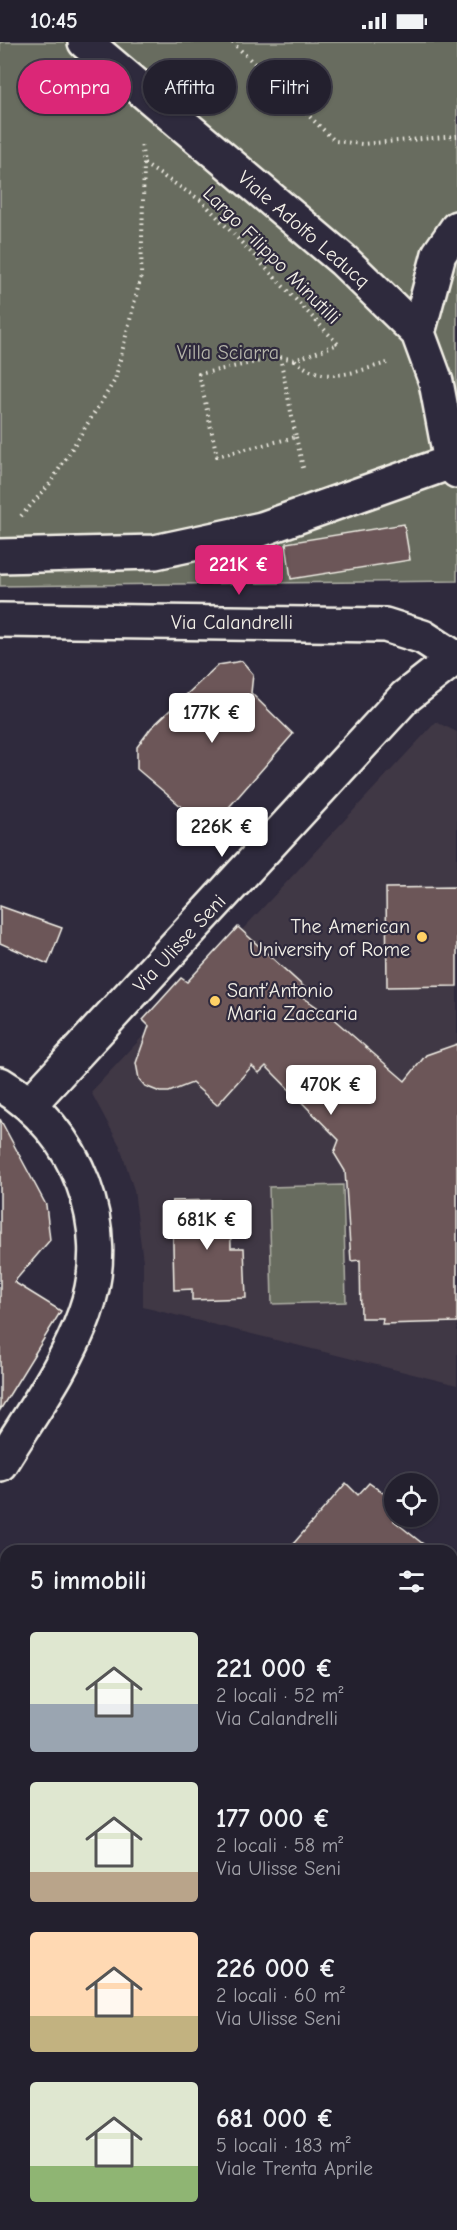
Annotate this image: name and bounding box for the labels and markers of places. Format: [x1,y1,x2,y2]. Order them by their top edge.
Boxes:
pin: 221K € [190,545,288,596]
pin: 177K € [163,693,261,744]
pin: 226K € [173,807,271,858]
place label: The American University of Rome [249,915,410,961]
marker: The American University of Rome [415,930,429,944]
place label: Sant’Antonio Maria Zaccaria [227,979,358,1025]
marker: Sant’Antonio Maria Zaccaria [208,994,222,1008]
pin: 470K € [282,1065,380,1116]
pin: 681K € [158,1200,256,1251]

